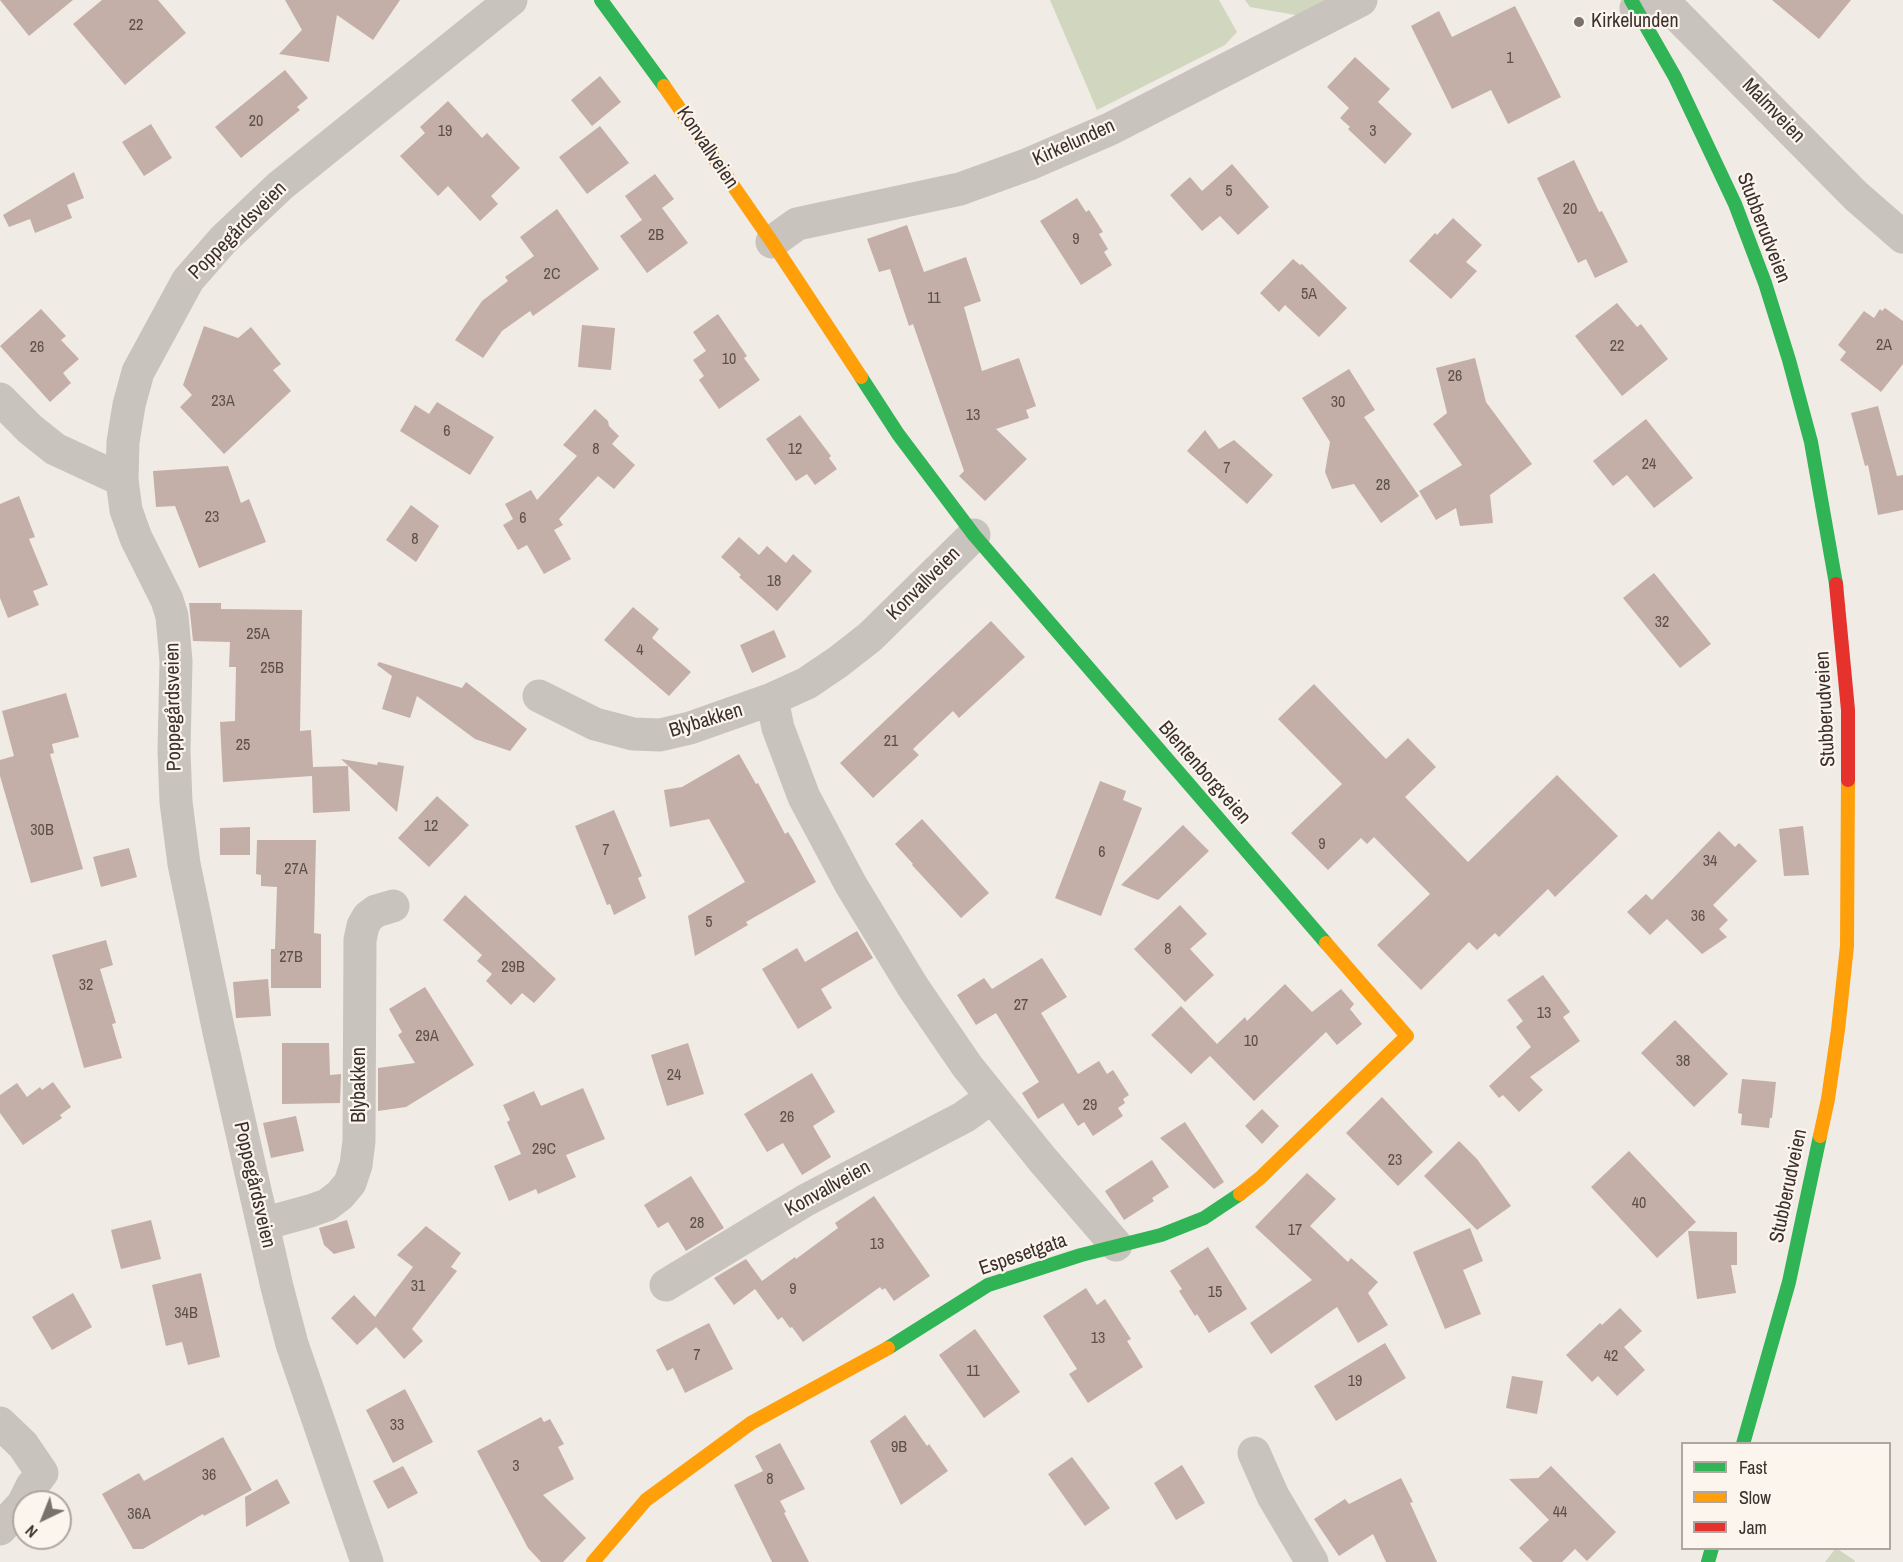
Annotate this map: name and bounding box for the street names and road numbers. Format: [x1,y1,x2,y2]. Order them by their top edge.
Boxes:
street label: Malmveien [1737,74,1809,148]
street label: Konvallveien [671,102,743,194]
street label: Kirkelunden [1029,114,1119,172]
street label: Stubberudveien [1731,170,1795,286]
street label: Poppegårdsveien [184,177,292,285]
street label: Konvallveien [882,542,966,626]
street label: Poppegårdsveien [161,643,187,771]
street label: Stubberudveien [1811,651,1841,767]
street label: Blybakken [666,698,746,744]
street label: Blentenborgveien [1153,717,1255,829]
street label: Blybakken [348,1047,372,1123]
street label: Poppegårdsveien [228,1120,280,1250]
street label: Stubberudveien [1765,1127,1813,1245]
street label: Konvallveien [781,1156,875,1222]
street label: Espesetgata [976,1229,1070,1281]

